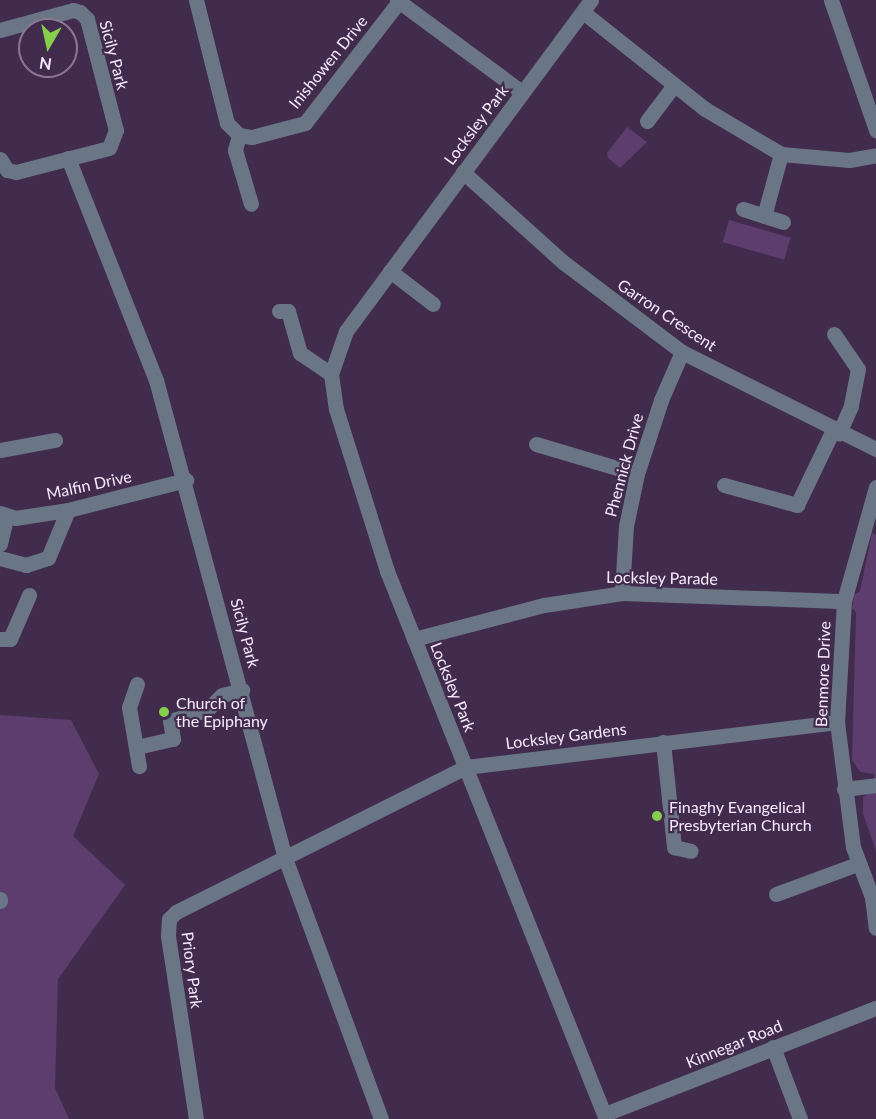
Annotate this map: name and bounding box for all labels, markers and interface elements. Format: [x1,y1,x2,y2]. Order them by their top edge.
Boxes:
street label: Inishowen Drive [285,12,371,112]
north arrow [18,18,78,78]
street label: Sicily Park [95,18,133,92]
text: N [38,54,53,75]
street label: Locksley Park [440,81,512,169]
street label: Garron Crescent [614,275,720,355]
street label: Phennick Drive [601,411,647,519]
street label: Malfin Drive [45,467,133,503]
street label: Locksley Parade [606,567,718,589]
street label: Sicily Park [226,596,264,670]
street label: Benmore Drive [812,621,834,727]
street label: Locksley Park [426,639,480,735]
place label: Church of the Epiphany [176,693,268,731]
marker: Church of the Epiphany [157,705,171,719]
street label: Locksley Gardens [504,719,628,753]
place label: Finaghy Evangelical Presbyterian Church [669,797,812,835]
marker: Finaghy Evangelical Presbyterian Church [650,809,664,823]
street label: Priory Park [178,930,206,1010]
street label: Kinnegar Road [683,1016,785,1072]

